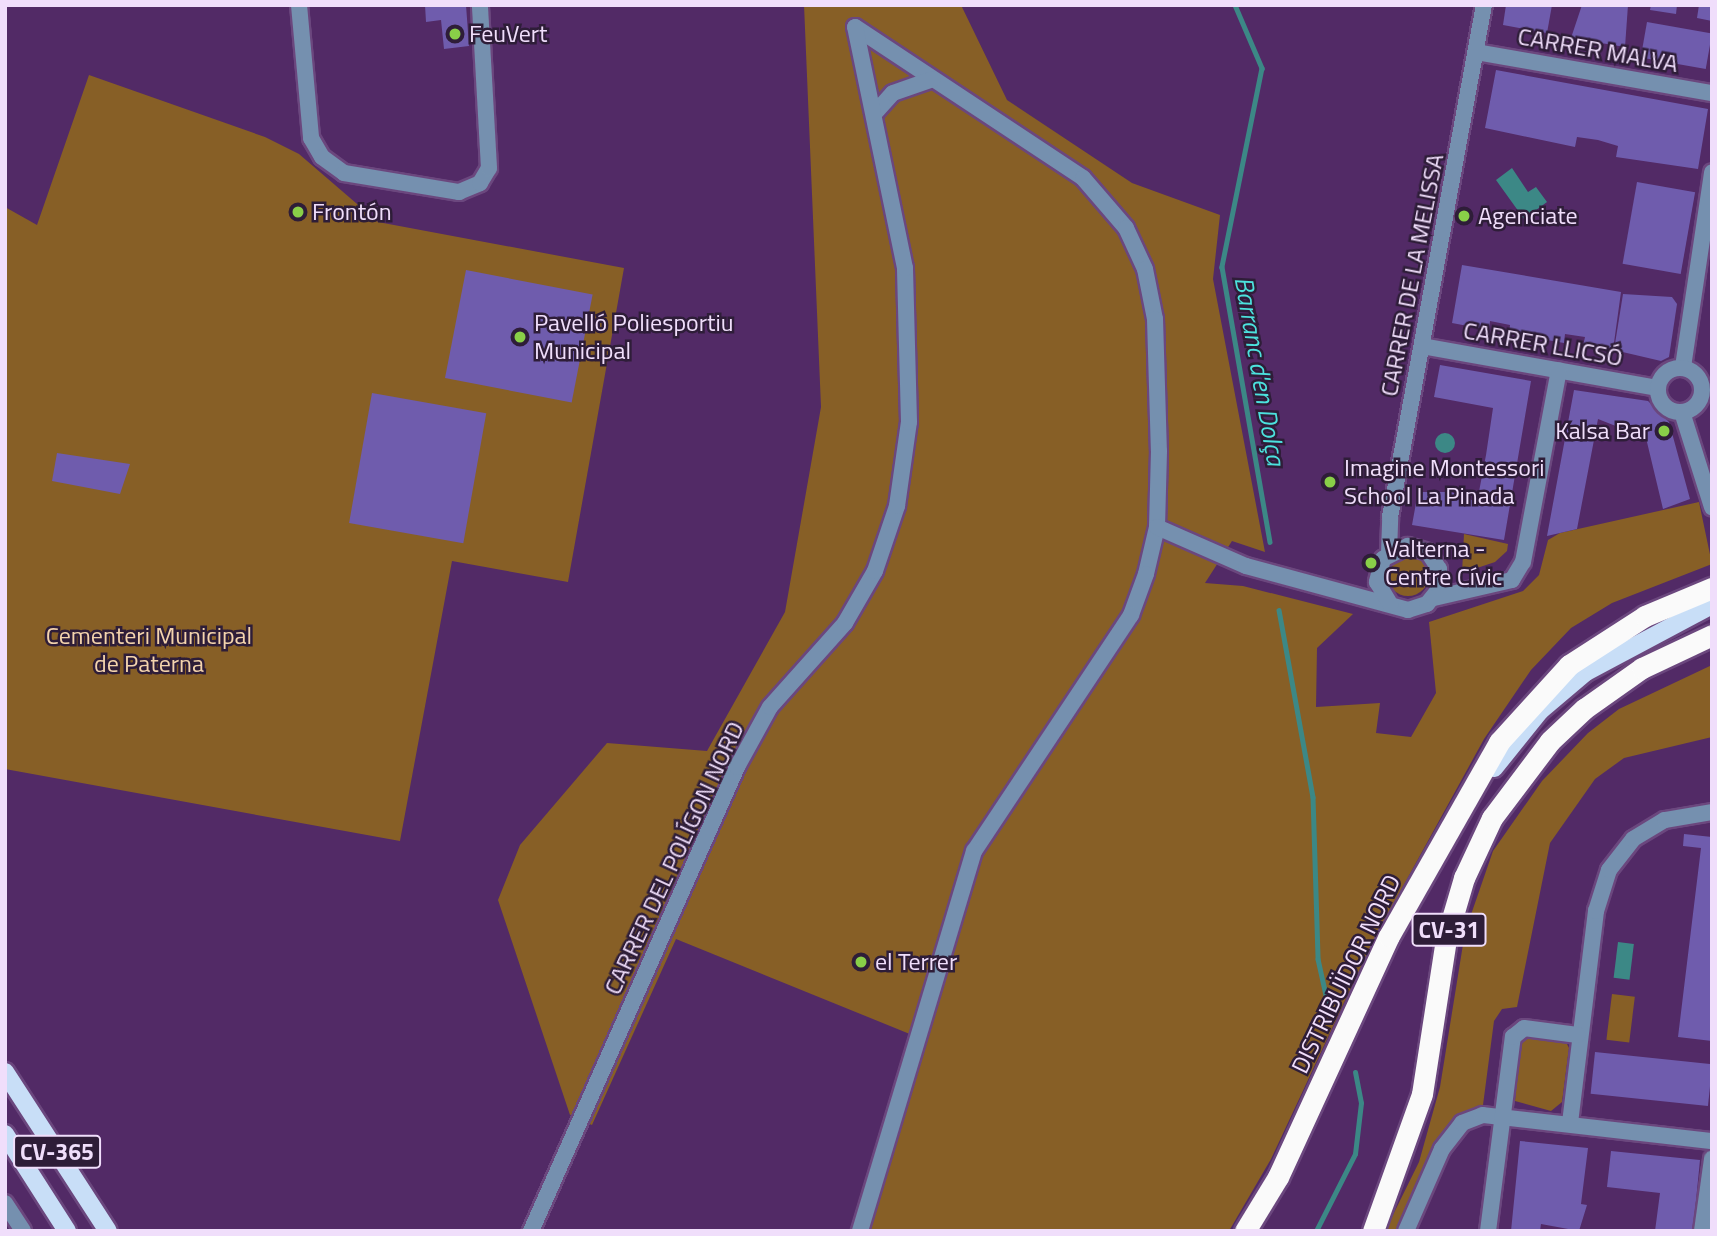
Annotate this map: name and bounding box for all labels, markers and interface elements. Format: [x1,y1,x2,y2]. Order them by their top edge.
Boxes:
place label: FeuVert [469,20,547,48]
street label: CARRER MALVA [1516,22,1680,78]
marker: FeuVert [447,26,463,42]
street label: CARRER DE LA MELISSA [1374,151,1450,399]
place label: Frontón [312,198,392,226]
place label: Agenciate [1478,202,1578,230]
marker: Frontón [290,204,306,220]
marker: Agenciate [1456,208,1472,224]
water label: Barranc d'en Dolça [1228,274,1292,468]
place label: Pavelló Poliesportiu Municipal [534,309,733,365]
street label: CARRER LLICSÓ [1461,316,1625,372]
marker: Pavelló Poliesportiu Municipal [512,329,528,345]
place label: Kalsa Bar [1555,417,1650,445]
marker: Kalsa Bar [1656,423,1672,439]
place label: Imagine Montessori School La Pinada [1344,454,1544,510]
marker: Imagine Montessori School La Pinada [1322,474,1338,490]
place label: Valterna - Centre Cívic [1385,535,1502,591]
marker: Valterna - Centre Cívic [1363,555,1379,571]
park label: Cementeri Municipal de Paterna [46,622,252,678]
street label: CARRER DEL POLÍGON NORD [598,717,750,999]
street label: DISTRIBUÏDOR NORD [1285,870,1407,1078]
road number: CV-31 [1410,911,1488,950]
place label: el Terrer [875,948,957,976]
marker: el Terrer [853,954,869,970]
road number: CV-365 [11,1133,102,1172]

